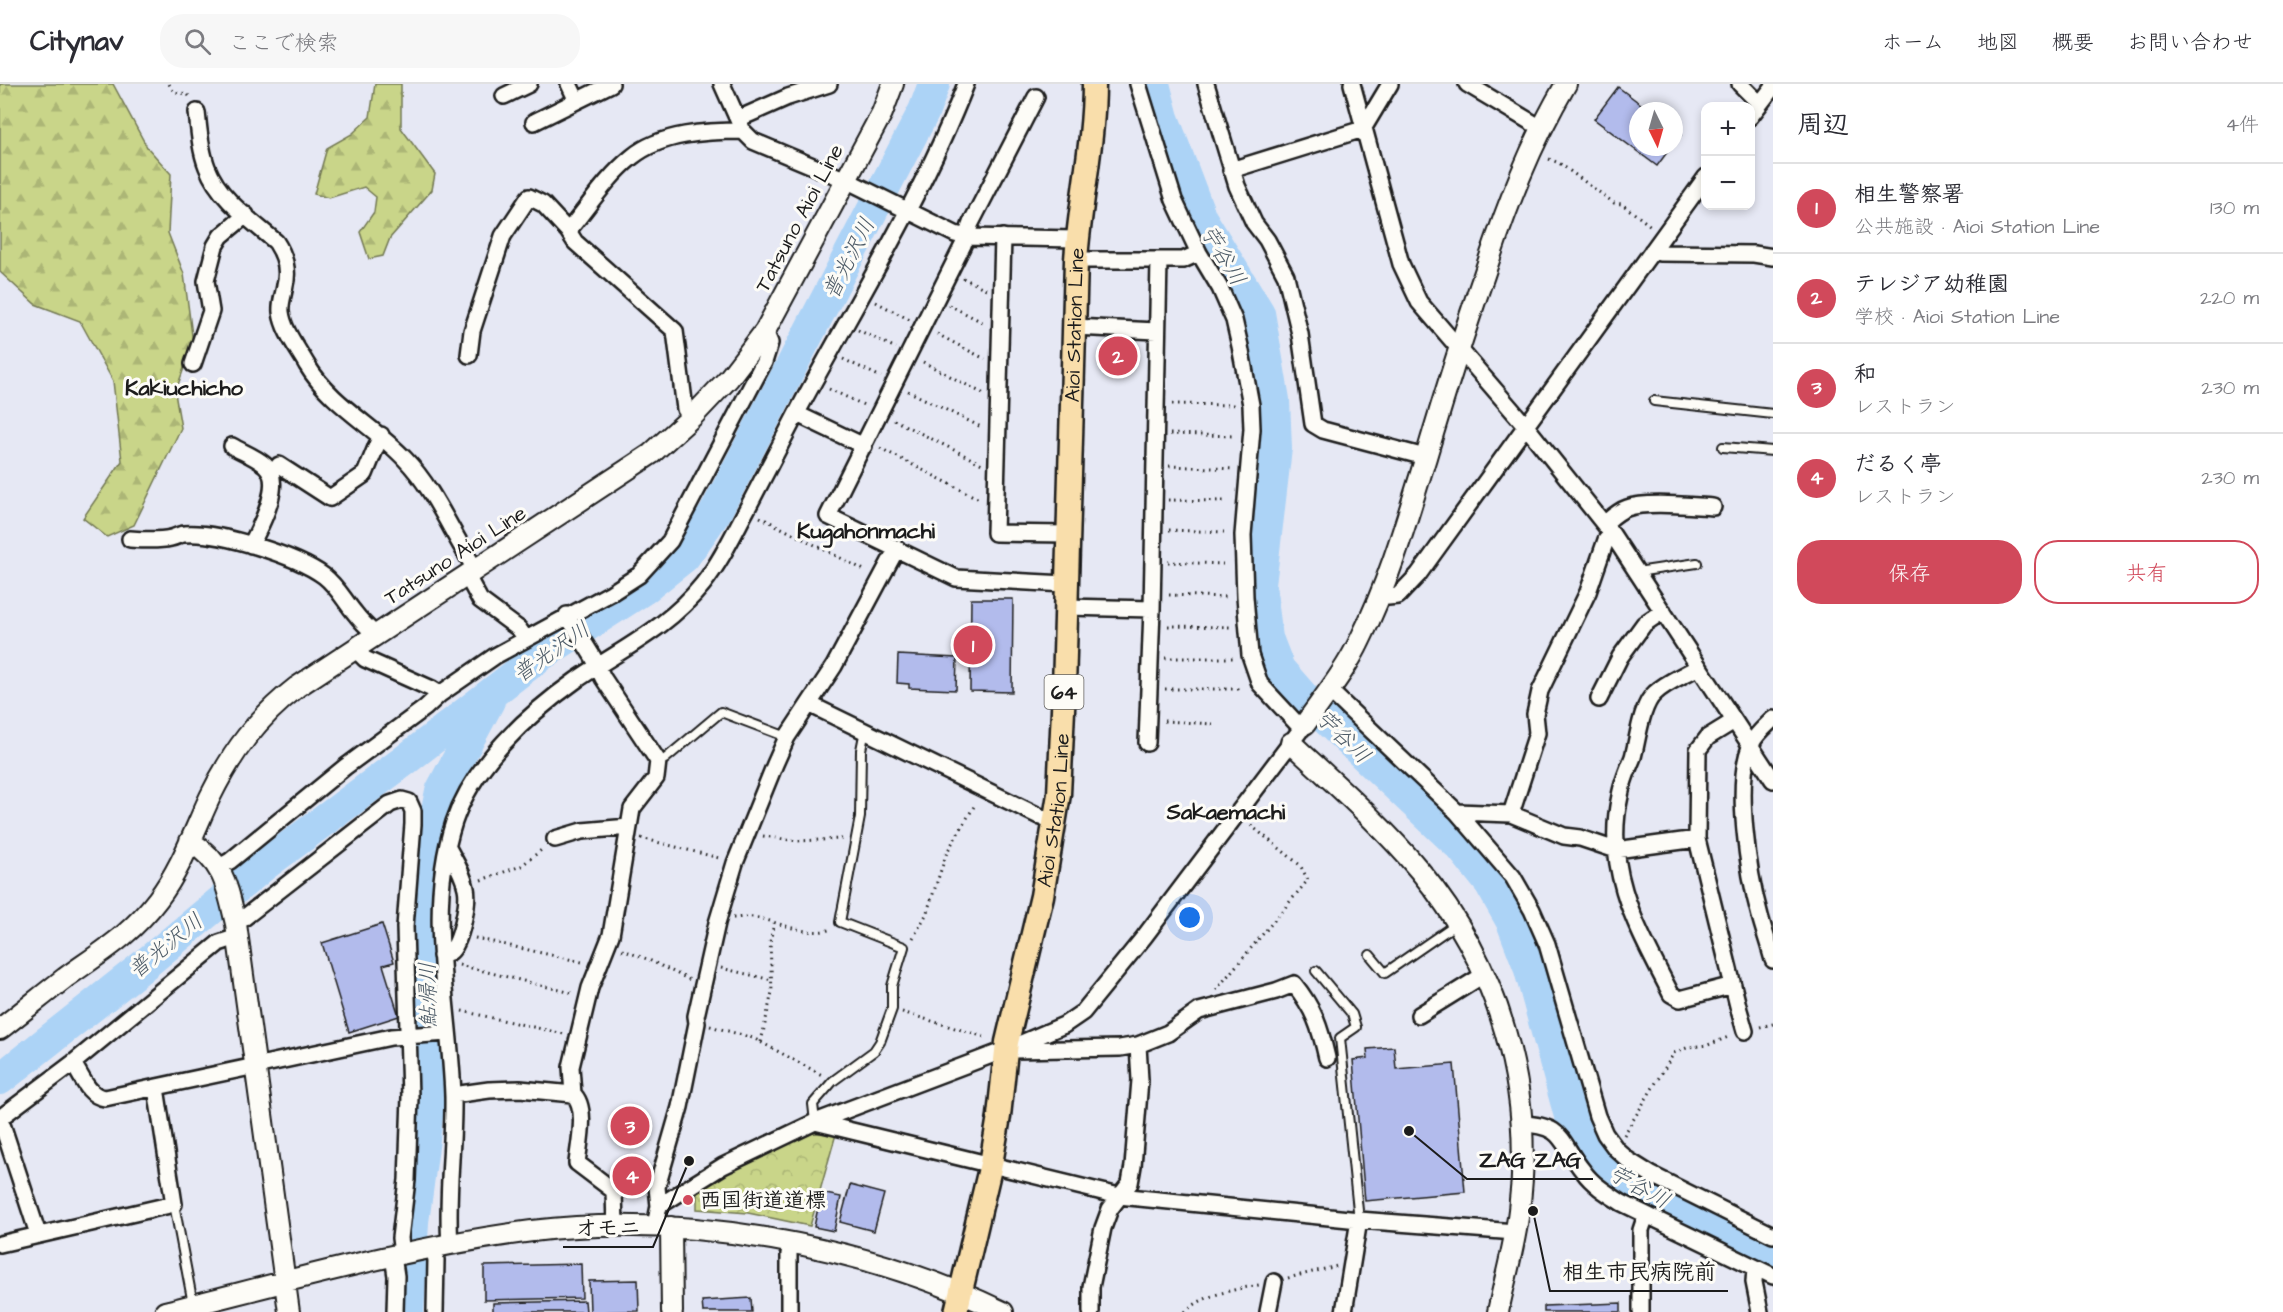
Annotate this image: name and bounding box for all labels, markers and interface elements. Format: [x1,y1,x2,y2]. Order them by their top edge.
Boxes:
search box [160,14,580,68]
text: Citynav [30,22,124,61]
icon: search [181,25,214,58]
text: ここで検索 [229,28,339,59]
text: ホーム [1882,28,1944,57]
text: 地図 [1977,28,2019,57]
text: 概要 [2052,28,2094,57]
text: お問い合わせ [2127,28,2253,57]
north arrow [1629,102,1683,156]
map controls [1701,102,1755,210]
button: + [1701,102,1755,156]
text: 周辺 [1797,107,1849,143]
text: 4件 [2225,111,2259,139]
street label: Tatsuno Aioi Line [748,139,851,297]
button: − [1701,156,1755,210]
text: 相生警察署 [1854,179,1964,210]
text: 1 [1815,194,1818,222]
text: 130 m [2210,194,2259,222]
water label: 普光沢川 [816,212,883,305]
text: 公共施設 · Aioi Station Line [1854,213,2100,241]
water label: 苧谷川 [1192,219,1253,292]
street label: Aioi Station Line [1058,247,1092,403]
text: テレジア幼稚園 [1854,269,2009,300]
text: 2 [1811,284,1822,312]
text: 220 m [2200,284,2259,312]
text: 学校 · Aioi Station Line [1854,303,2060,331]
pin: 2 [1098,334,1138,378]
text: 和 [1854,359,1876,390]
district label: Kakiuchicho [125,373,244,404]
text: 3 [1811,374,1822,402]
text: 230 m [2201,374,2259,402]
text: レストラン [1854,393,1956,421]
text: だるく亭 [1854,449,1942,480]
text: 4 [1810,464,1823,492]
text: 230 m [2201,464,2259,492]
text: レストラン [1854,483,1956,511]
street label: Tatsuno Aioi Line [379,499,532,612]
district label: Kugahonmachi [797,516,936,548]
button: 保存 [1797,540,2022,604]
button: 共有 [2034,540,2259,604]
water label: 普光沢川 [507,614,597,690]
pin: 1 [954,622,992,668]
road number: 64 [1044,675,1084,709]
water label: 苧谷川 [1308,703,1377,771]
street label: Aioi Station Line [1030,733,1077,889]
district label: Sakaemachi [1166,797,1286,828]
your location [1175,903,1204,932]
water label: 普光沢川 [122,906,210,986]
water label: 鮎帰川 [412,962,445,1028]
pin: 3 [610,1104,650,1148]
callout: ZAG ZAG [1467,1139,1593,1179]
text: ZAG ZAG [1479,1145,1582,1176]
pin: 4 [612,1154,652,1198]
water label: 苧谷川 [1603,1158,1676,1217]
place label: 西国街道道標 [700,1186,826,1215]
marker: 西国街道道標 [681,1193,695,1207]
callout: オモニ [563,1207,653,1247]
text: オモニ [575,1213,641,1244]
callout: 相生市民病院前 [1550,1251,1728,1291]
text: 相生市民病院前 [1562,1257,1716,1288]

